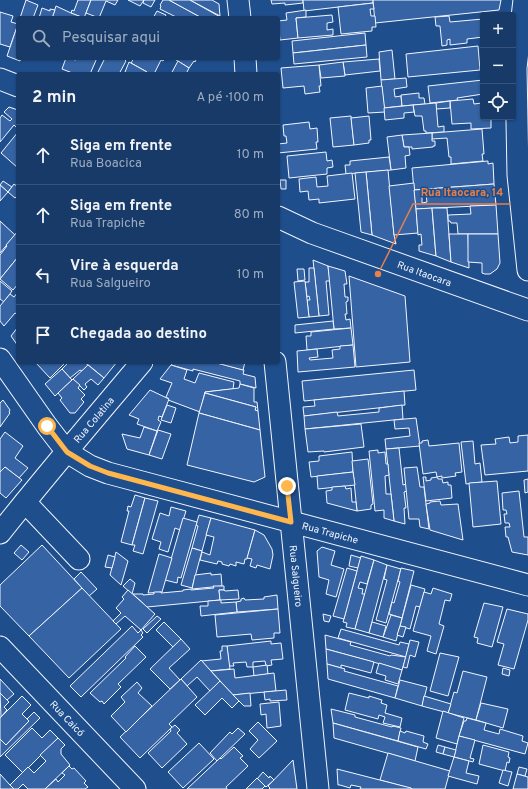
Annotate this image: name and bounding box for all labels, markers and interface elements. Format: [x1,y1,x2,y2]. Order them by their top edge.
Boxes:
map controls [480,12,516,120]
button: + [480,12,516,48]
search box [16,16,280,60]
icon: search [30,27,52,49]
text: Pesquisar aqui [62,29,160,48]
button: − [480,48,516,84]
button: locate [480,84,516,120]
text: 2 min [32,87,76,109]
text: A pé · 100 m [196,90,264,106]
text: Siga em frente [70,137,172,156]
icon: ahead [32,144,54,166]
text: 10 m [237,147,264,163]
text: Rua Boacica [70,156,142,172]
callout: Rua Itaocara, 14 [413,181,511,204]
text: Rua Itaocara, 14 [421,186,503,200]
text: Siga em frente [70,197,172,216]
icon: ahead [32,204,54,226]
text: 80 m [234,207,264,223]
text: Rua Trapiche [70,216,145,232]
text: Vire à esquerda [70,257,179,276]
street label: Rua Itaocara [395,259,453,290]
icon: left [32,264,54,286]
text: 10 m [237,267,264,283]
text: Rua Salgueiro [70,276,151,292]
icon: arrive [32,324,54,346]
text: Chegada ao destino [70,325,207,344]
street label: Rua Colatina [71,395,118,446]
route start [38,417,56,435]
route end [278,477,296,495]
street label: Rua Trapiche [300,520,360,547]
street label: Rua Salgueiro [285,545,305,608]
street label: Rua Caicó [46,698,87,740]

